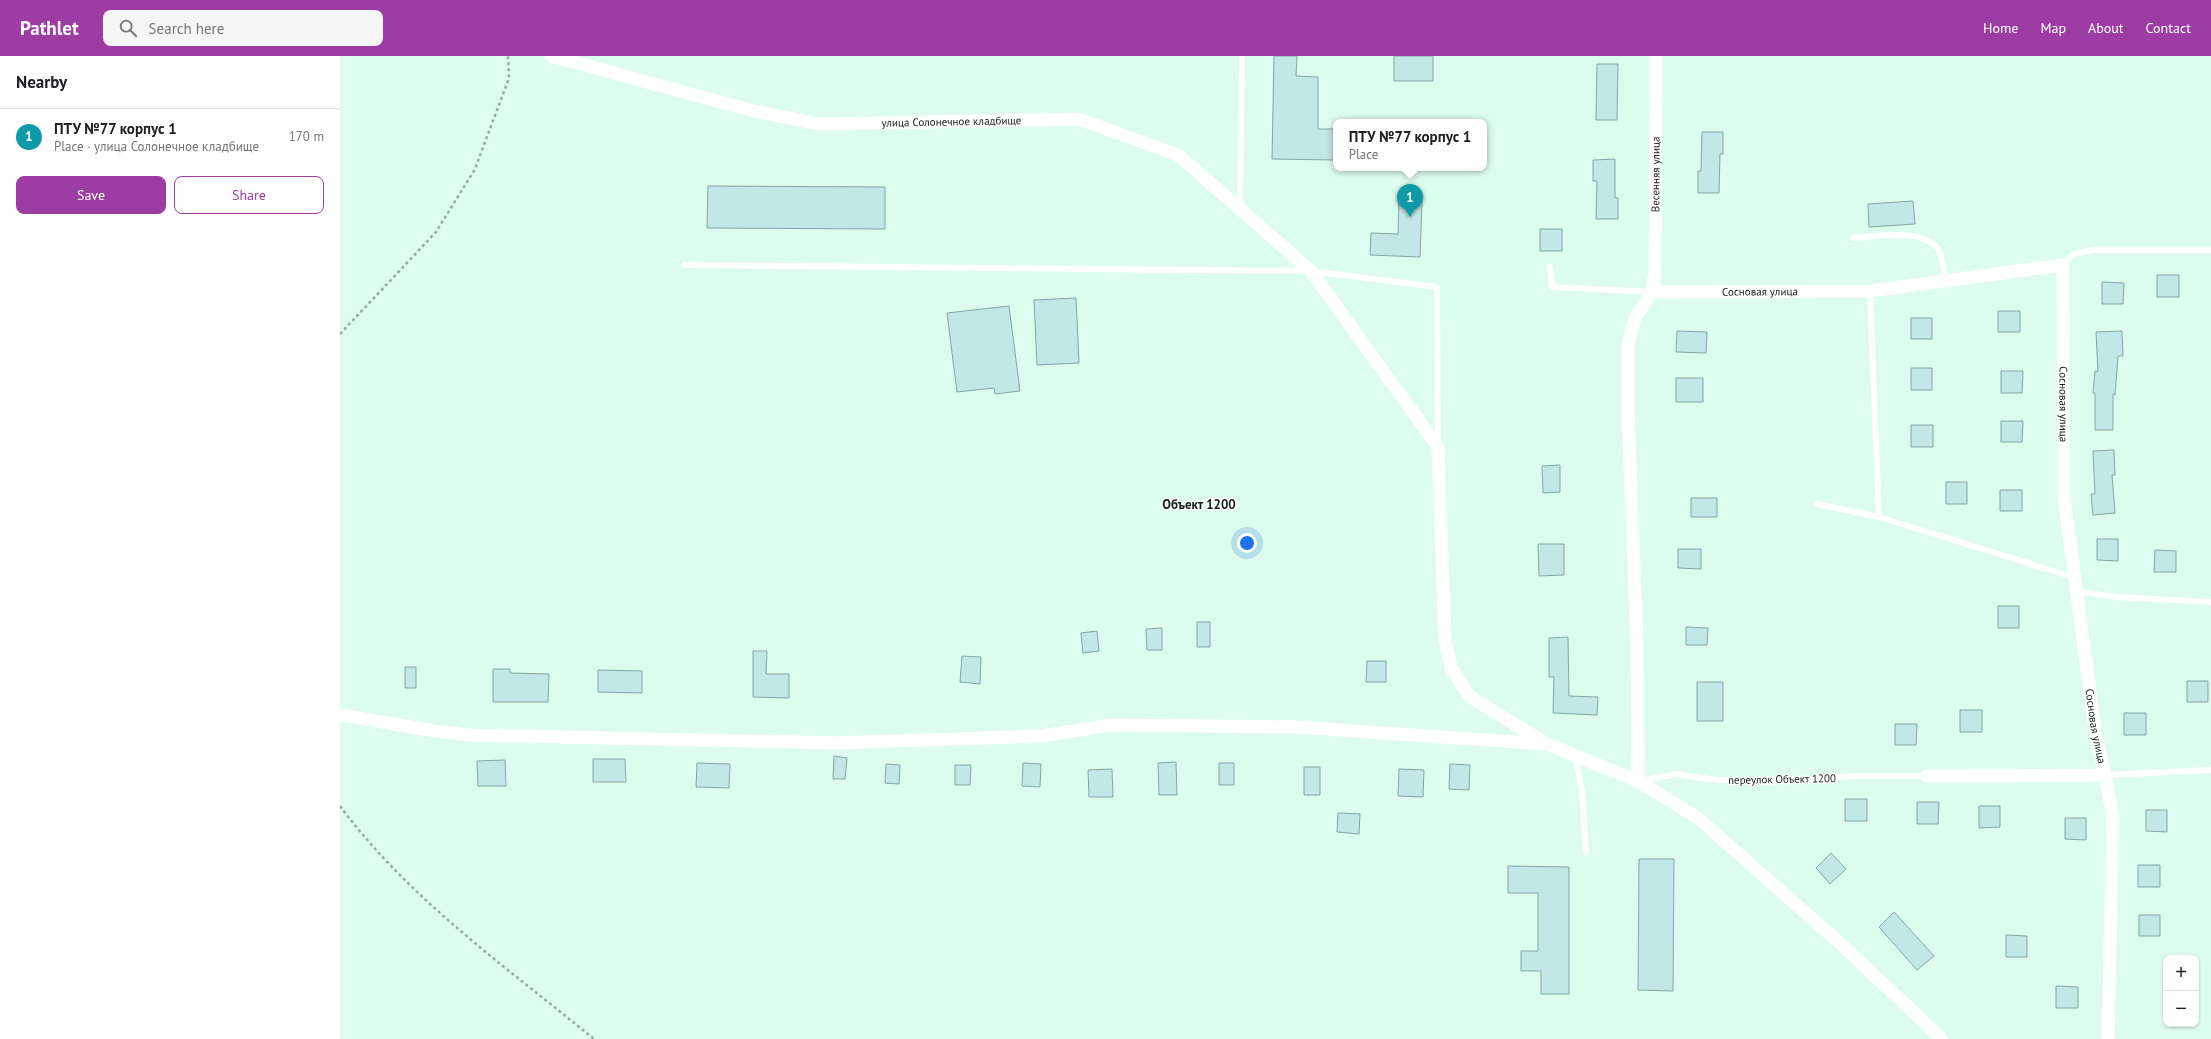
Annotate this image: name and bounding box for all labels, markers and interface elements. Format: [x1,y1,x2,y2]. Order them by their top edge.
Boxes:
search box [103,10,383,46]
text: Pathlet [20,16,79,40]
icon: search [117,17,139,39]
text: Search here [149,19,224,38]
text: Home [1983,19,2018,37]
text: Map [2040,19,2066,37]
text: About [2088,19,2124,37]
text: Contact [2146,19,2191,37]
text: Nearby [16,71,67,93]
street label: улица Солонечное кладбище [881,113,1022,130]
text: ПТУ №77 корпус 1 [54,119,177,138]
popup [1333,119,1487,171]
text: ПТУ №77 корпус 1 [1349,127,1471,146]
text: 1 [25,128,33,145]
text: 170 m [289,128,324,145]
street label: Весенняя улица [1648,137,1663,212]
text: Place · улица Солонечное кладбище [54,138,259,155]
text: Place [1349,146,1378,163]
button: Save [16,176,166,214]
button: Share [174,176,324,214]
pin: 1 [1397,184,1423,217]
street label: Сосновая улица [1722,284,1798,299]
street label: Сосновая улица [2056,366,2071,442]
district label: Объект 1200 [1162,496,1236,513]
your location [1237,533,1257,553]
street label: Сосновая улица [2083,688,2109,765]
street label: переулок Объект 1200 [1728,771,1836,787]
map controls [2163,955,2199,1027]
button: + [2163,955,2199,991]
button: − [2163,991,2199,1027]

